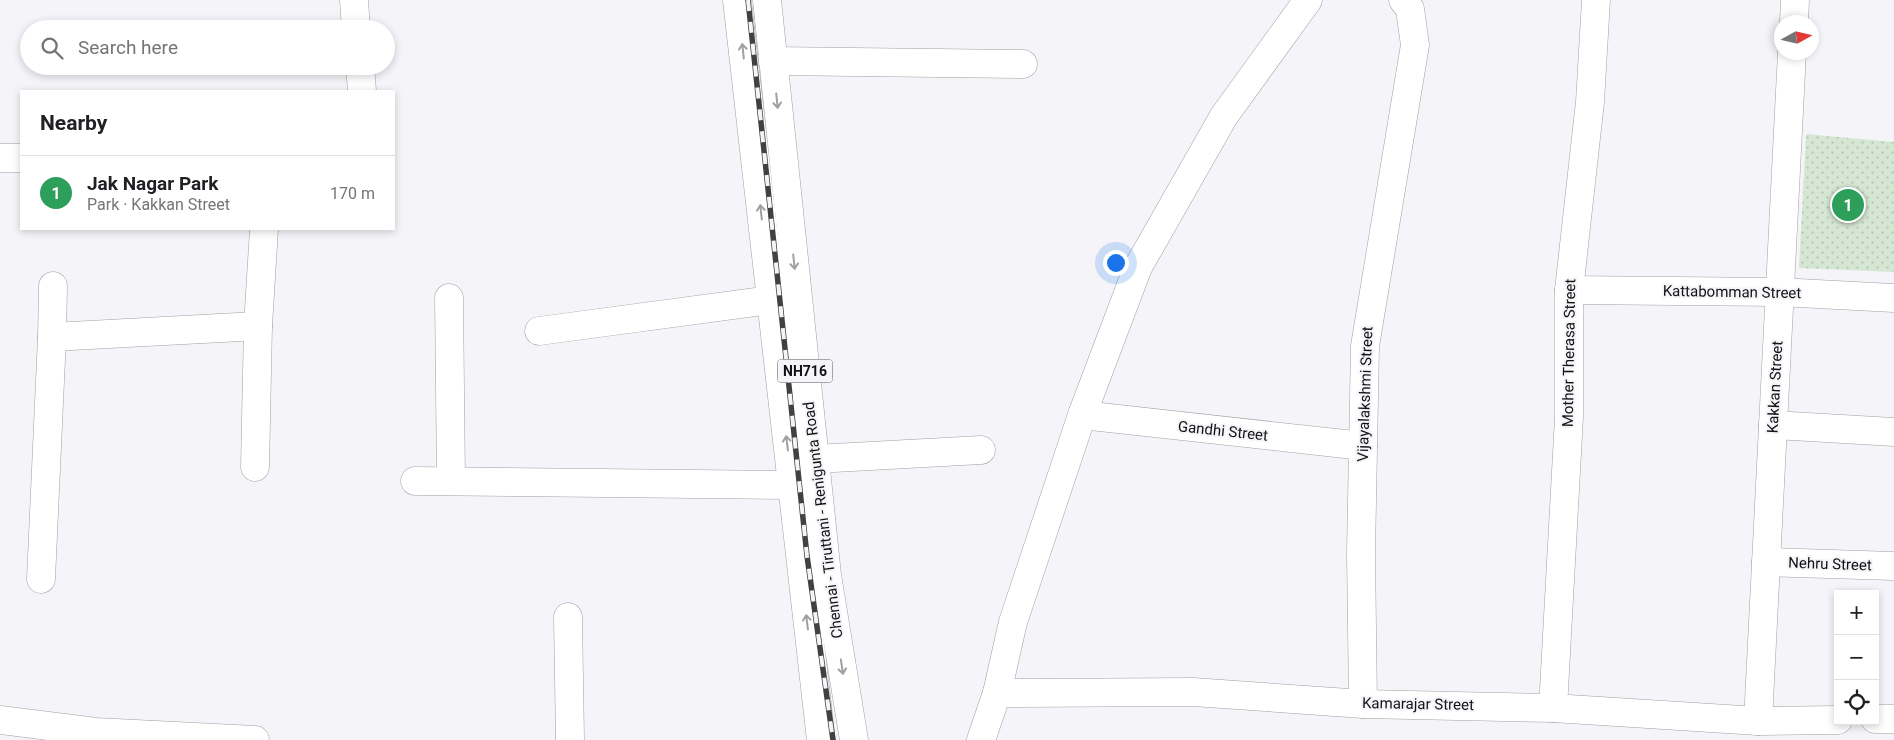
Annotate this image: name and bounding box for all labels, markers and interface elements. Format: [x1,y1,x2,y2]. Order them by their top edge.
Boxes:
north arrow [1774,15,1819,60]
search box [20,20,395,75]
icon: search [38,34,66,62]
text: Search here [78,36,178,59]
one-way arrow [738,43,748,59]
one-way arrow [772,92,782,108]
text: Nearby [40,111,107,135]
text: Jak Nagar Park [87,172,218,195]
text: 1 [51,184,61,203]
text: 170 m [330,184,375,203]
pin: 1 [1832,186,1864,224]
text: Park · Kakkan Street [87,195,230,214]
one-way arrow [756,204,766,220]
your location [1103,250,1129,276]
one-way arrow [789,254,799,270]
street label: Mother Therasa Street [1559,278,1579,427]
street label: Kattabomman Street [1663,282,1802,302]
street label: Vijayalakshmi Street [1354,326,1376,462]
street label: Kakkan Street [1764,340,1786,434]
road number: NH716 [778,360,832,382]
street label: Chennai - Tiruttani - Renigunta Road [800,401,846,639]
street label: Gandhi Street [1177,417,1269,445]
one-way arrow [782,436,792,452]
street label: Nehru Street [1788,554,1872,574]
map controls [1834,590,1879,725]
button: + [1834,590,1879,635]
one-way arrow [802,614,812,630]
button: − [1834,635,1879,680]
one-way arrow [837,659,847,675]
button: locate [1834,680,1879,725]
street label: Kamarajar Street [1362,694,1474,714]

